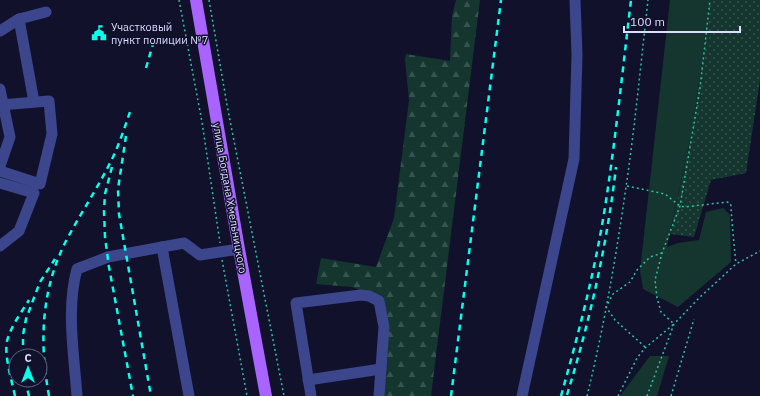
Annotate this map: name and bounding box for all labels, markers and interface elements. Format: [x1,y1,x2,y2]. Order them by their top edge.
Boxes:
scale bar [624,8,740,34]
text: 100 m [630,14,665,29]
place label: Участковый пункт полиции №7 [111,20,208,47]
public building icon: Участковый пункт полиции №7 [90,24,108,42]
street label: улица Богдана Хмельницкого [210,122,250,274]
north arrow [8,348,48,388]
text: С [24,351,32,365]

